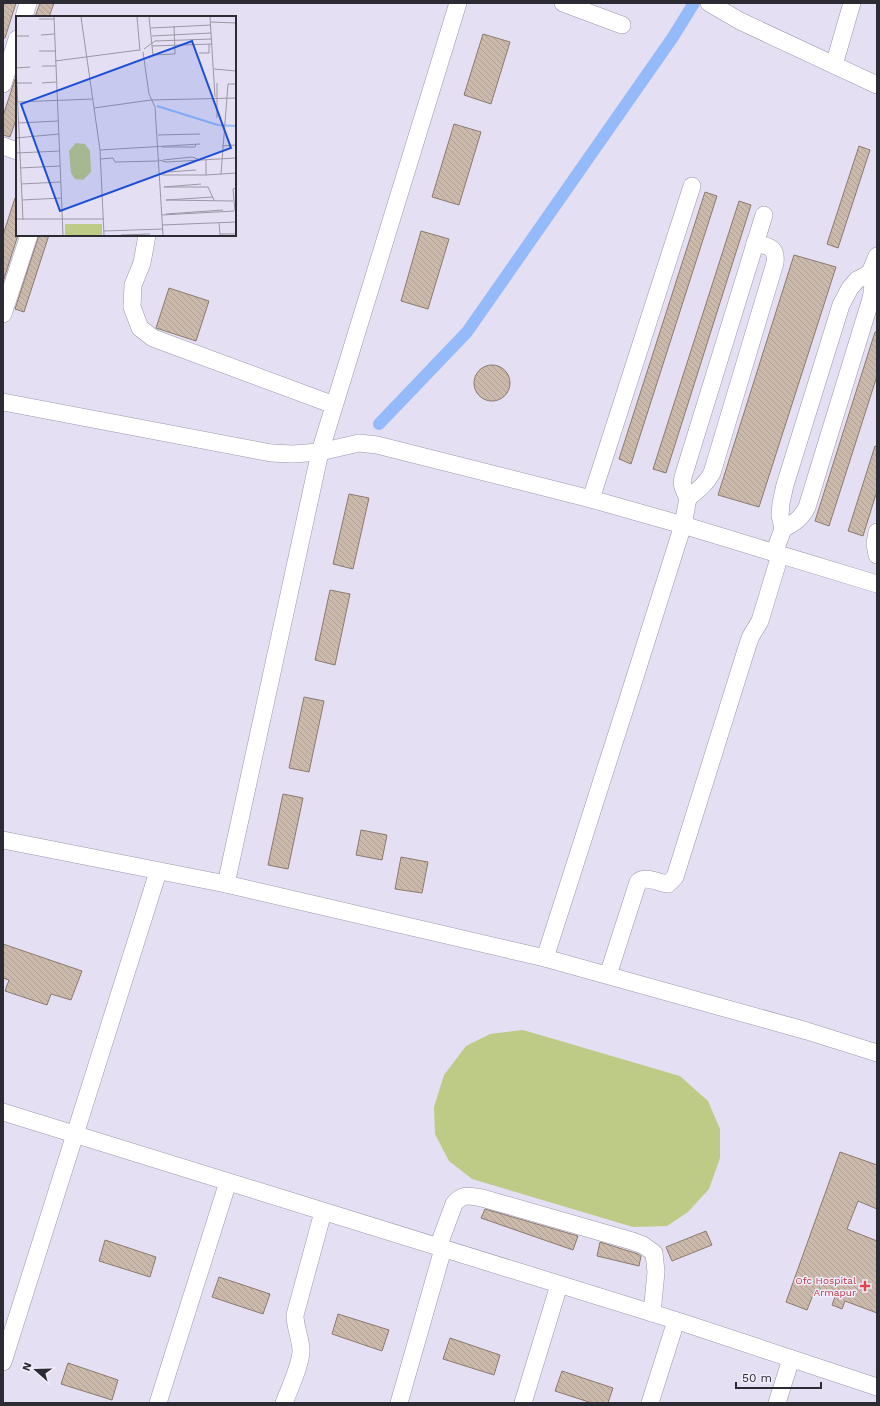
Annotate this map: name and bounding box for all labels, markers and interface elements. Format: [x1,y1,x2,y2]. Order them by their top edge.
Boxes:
inset map [16,16,236,236]
place label: Ofc Hospital Armapur [795,1275,856,1298]
marker: Ofc Hospital Armapur [859,1280,871,1292]
north arrow [16,1350,56,1390]
text: N [20,1361,35,1373]
scale bar [736,1364,821,1390]
text: 50 m [742,1371,772,1385]

